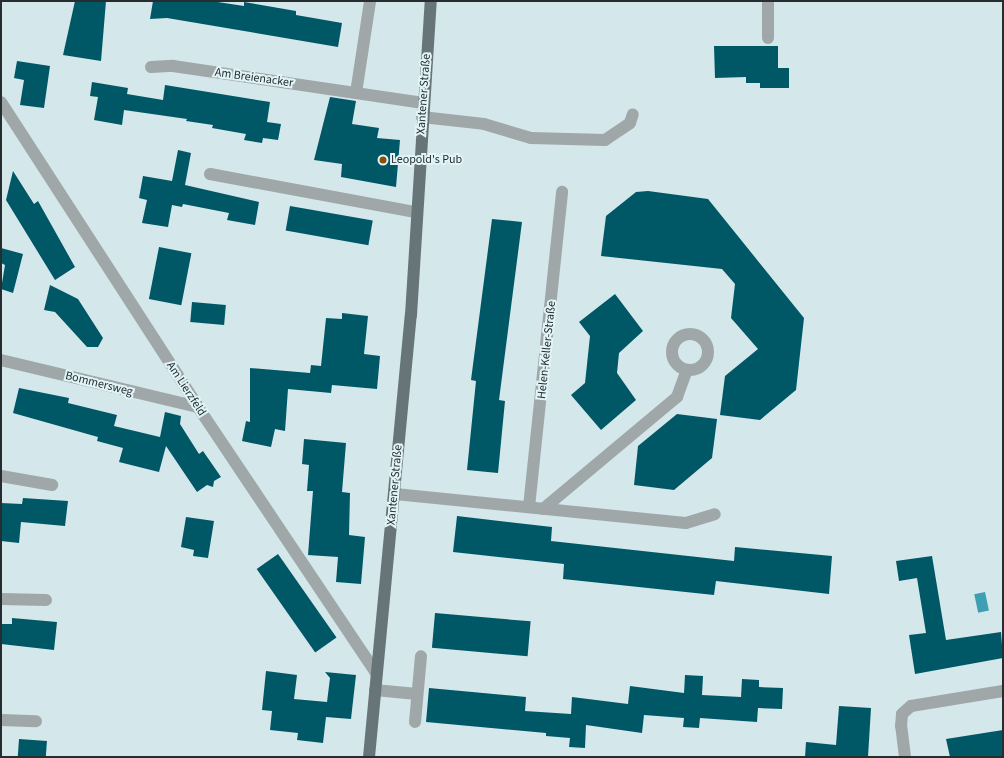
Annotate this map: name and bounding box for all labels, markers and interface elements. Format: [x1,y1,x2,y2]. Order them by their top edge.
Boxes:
street label: Xantener Straße [414,53,434,135]
street label: Am Breienacker [214,65,294,91]
place label: Leopold's Pub [391,153,462,167]
marker: Leopold's Pub [378,155,388,165]
street label: Helen-Keller-Straße [535,300,559,400]
street label: Am Lierzfeld [163,359,209,419]
street label: Bommersweg [64,369,134,399]
street label: Xantener Straße [384,444,406,526]

